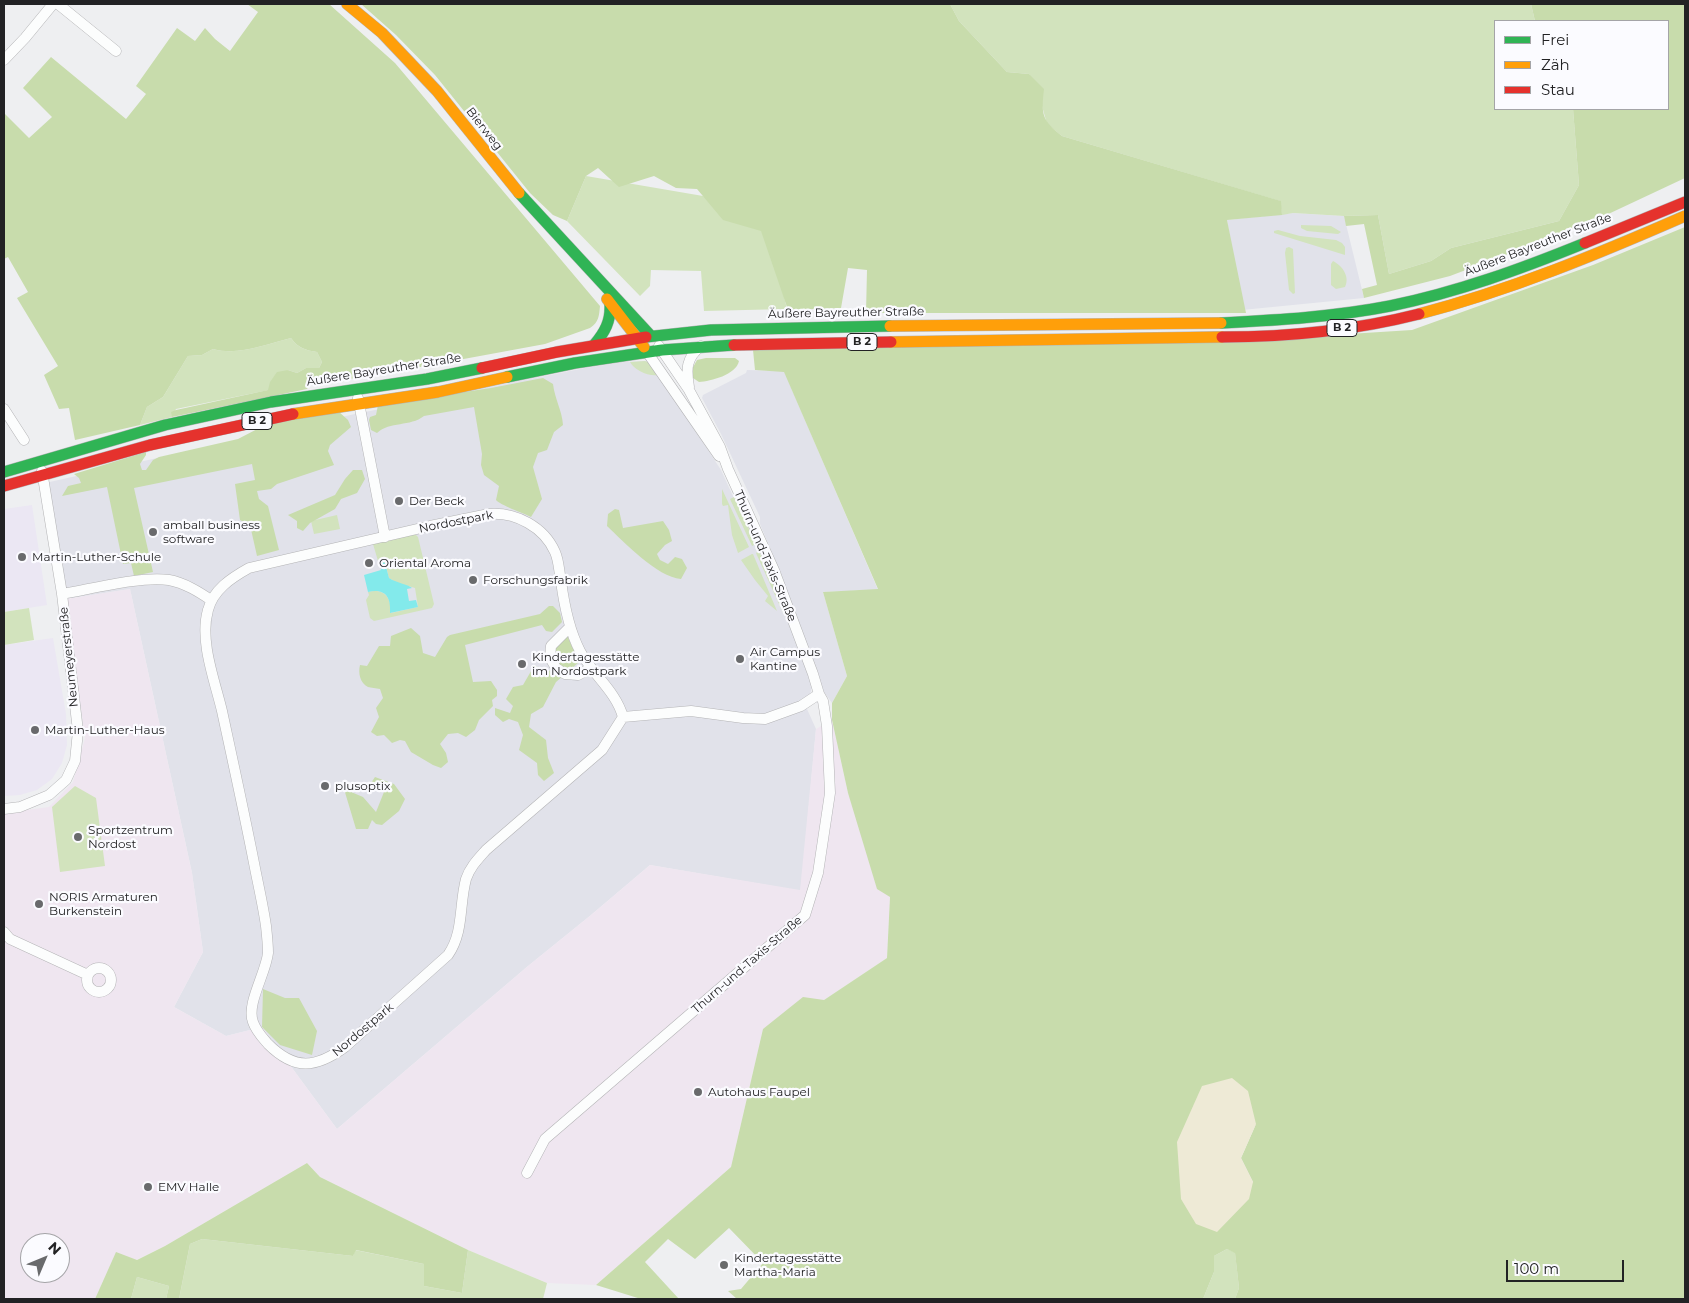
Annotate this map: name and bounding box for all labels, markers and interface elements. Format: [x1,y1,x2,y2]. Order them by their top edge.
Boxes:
legend [1494,20,1669,110]
text: Frei [1541,30,1569,49]
text: Zäh [1541,55,1570,74]
text: Stau [1541,80,1575,99]
street label: Bierweg [463,105,505,153]
street label: Äußere Bayreuther Straße [1462,210,1614,280]
street label: Äußere Bayreuther Straße [768,304,924,322]
road number: B 2 [1327,319,1357,336]
road number: B 2 [847,334,877,351]
street label: Äußere Bayreuther Straße [306,351,462,389]
road number: B 2 [242,412,272,430]
street label: Thurn-und-Taxis-Straße [731,488,799,624]
place label: Der Beck [409,494,464,508]
marker: Der Beck [393,495,405,507]
street label: Nordostpark [418,508,494,536]
place label: amball business software [163,518,260,546]
marker: amball business software [147,526,159,538]
place label: Martin-Luther-Schule [32,550,161,564]
marker: Martin-Luther-Schule [16,551,28,563]
place label: Oriental Aroma [379,556,471,570]
marker: Oriental Aroma [363,557,375,569]
place label: Forschungsfabrik [483,573,588,587]
marker: Forschungsfabrik [467,574,479,586]
street label: Neumeyerstraße [57,606,81,708]
place label: Air Campus Kantine [750,645,820,673]
place label: Kindertagesstätte im Nordostpark [532,650,639,678]
marker: Air Campus Kantine [734,653,746,665]
marker: Kindertagesstätte im Nordostpark [516,658,528,670]
place label: Martin-Luther-Haus [45,723,165,737]
marker: Martin-Luther-Haus [29,724,41,736]
place label: plusoptix [335,779,390,793]
marker: plusoptix [319,780,331,792]
place label: Sportzentrum Nordost [88,823,173,851]
marker: Sportzentrum Nordost [72,831,84,843]
place label: NORIS Armaturen Burkenstein [49,890,158,918]
marker: NORIS Armaturen Burkenstein [33,898,45,910]
street label: Thurn-und-Taxis-Straße [689,913,805,1017]
street label: Nordostpark [329,1000,397,1060]
place label: Autohaus Faupel [708,1085,810,1099]
marker: Autohaus Faupel [692,1086,704,1098]
place label: EMV Halle [158,1180,219,1194]
marker: EMV Halle [142,1181,154,1193]
north arrow [20,1233,70,1283]
text: N [45,1238,65,1258]
scale bar [1509,1250,1626,1282]
place label: Kindertagesstätte Martha-Maria [734,1251,841,1279]
marker: Kindertagesstätte Martha-Maria [718,1259,730,1271]
text: 100 m [1514,1259,1559,1278]

